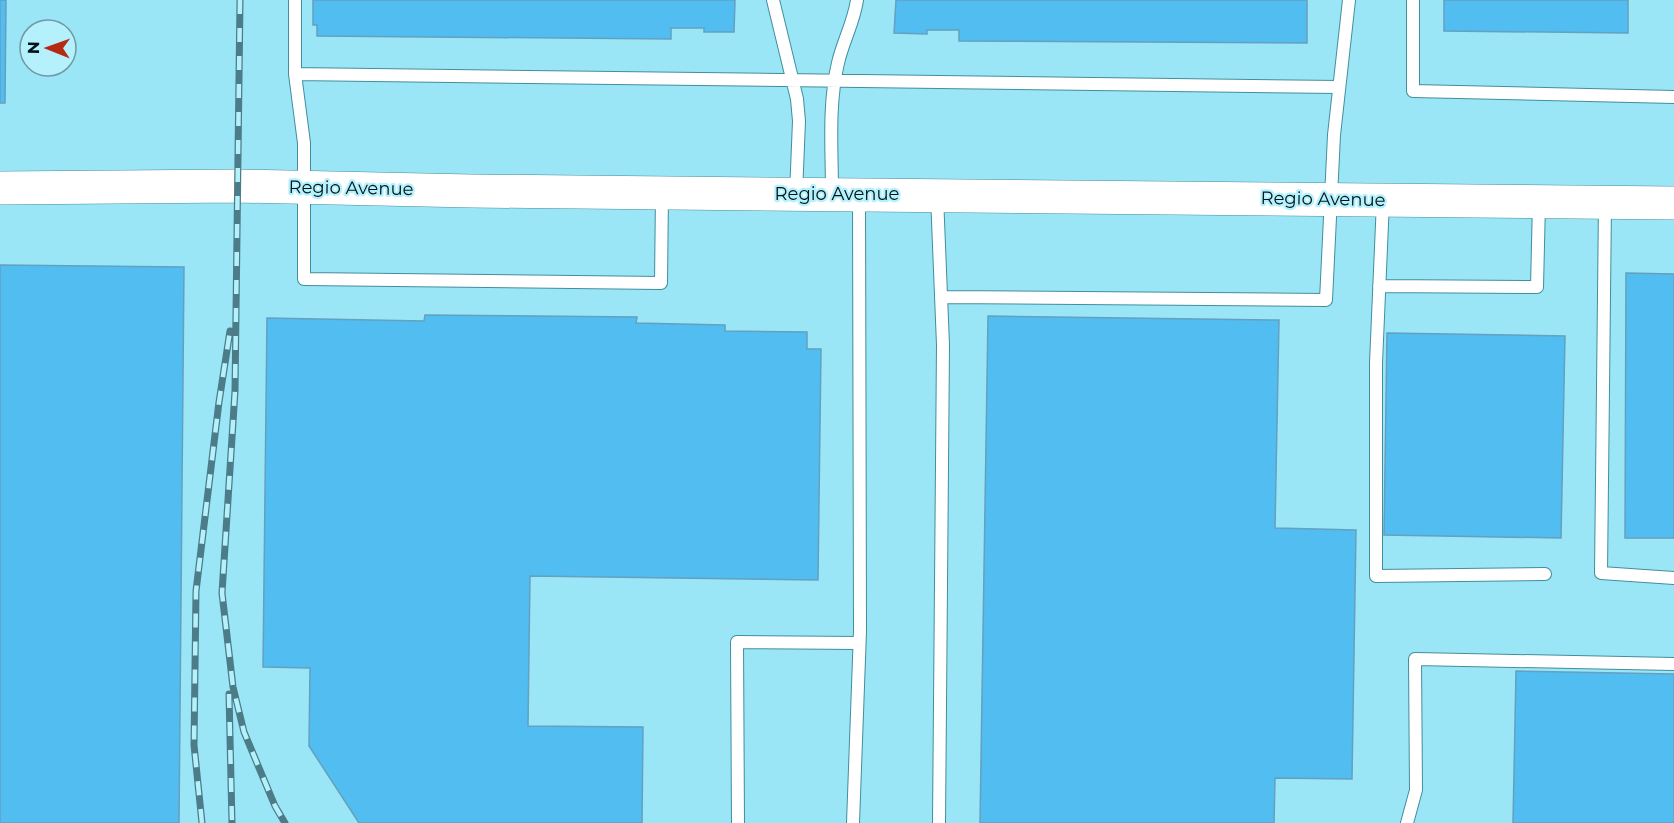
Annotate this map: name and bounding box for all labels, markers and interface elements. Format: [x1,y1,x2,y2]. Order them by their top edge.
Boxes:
north arrow [18,18,78,78]
text: N [24,41,43,54]
street label: Regio Avenue [288,176,414,200]
street label: Regio Avenue [775,183,900,205]
street label: Regio Avenue [1260,187,1386,211]

